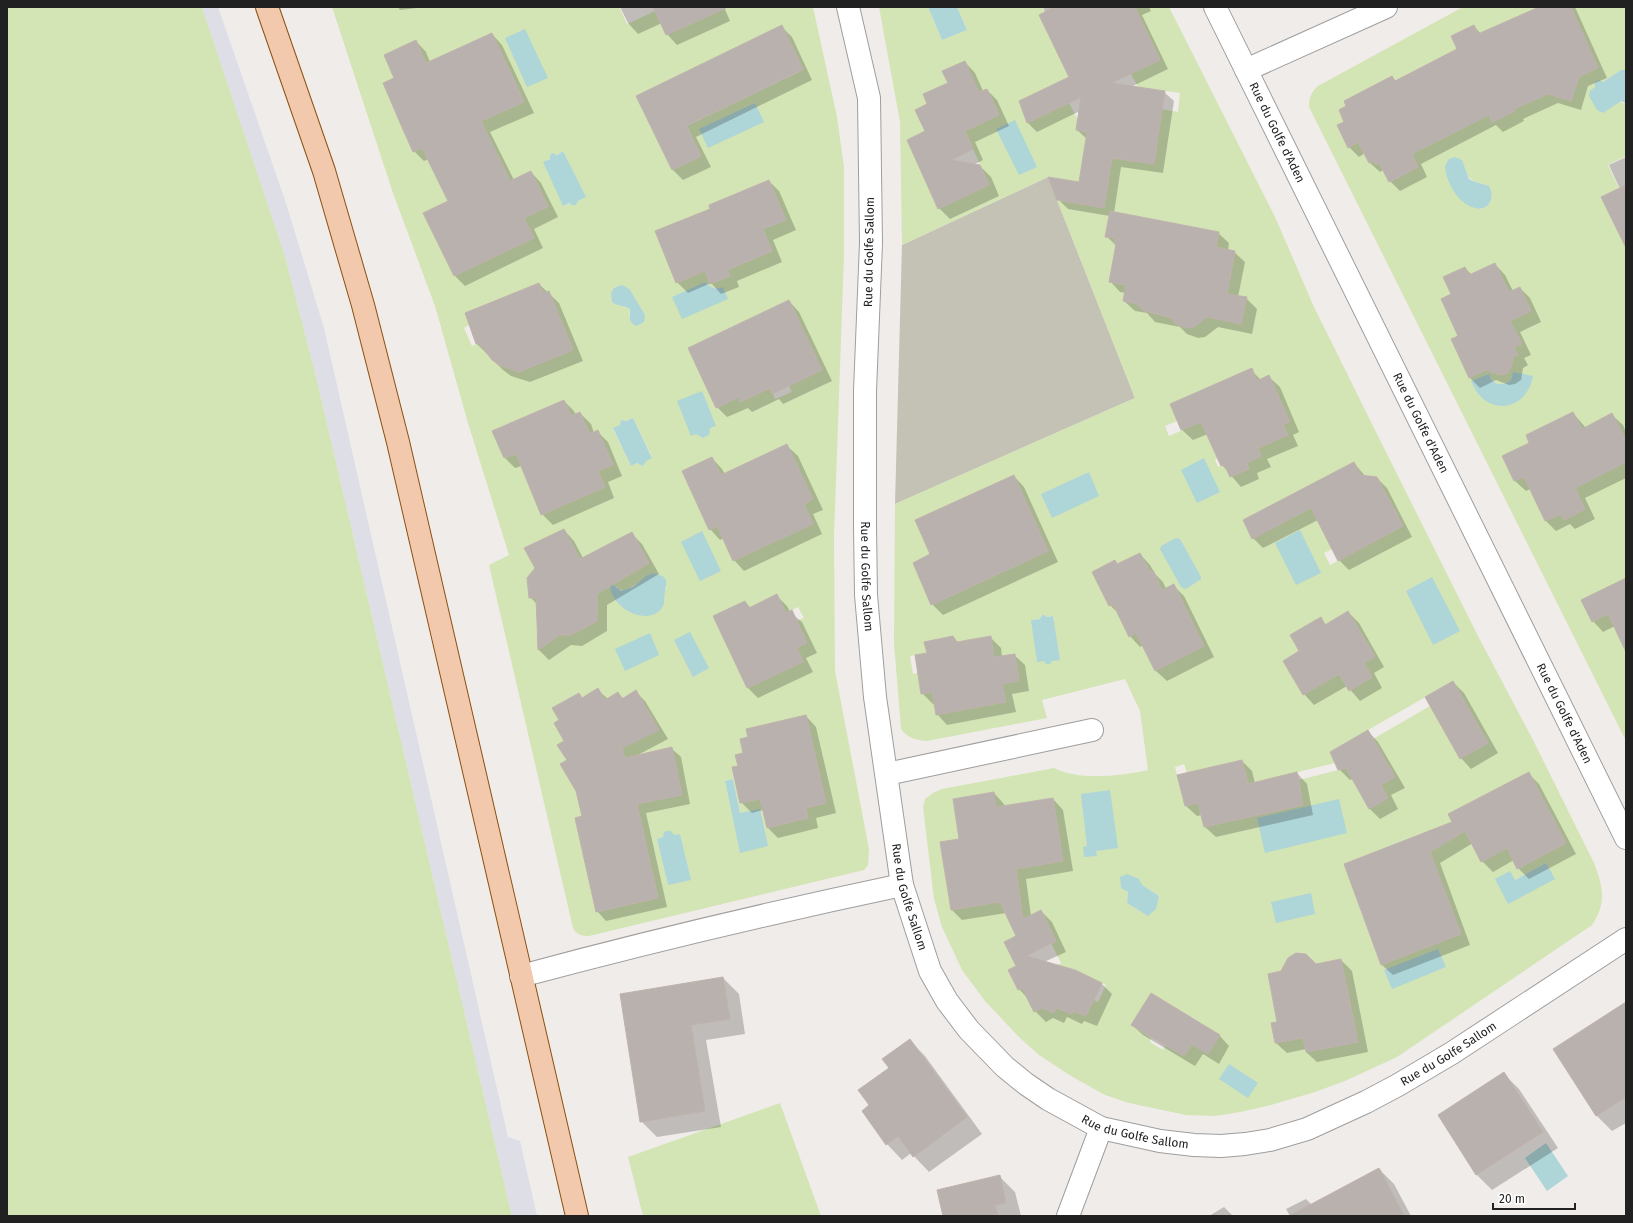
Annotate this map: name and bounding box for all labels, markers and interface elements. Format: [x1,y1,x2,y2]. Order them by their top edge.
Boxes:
street label: Rue du Golfe d'Aden [1246,80,1308,185]
street label: Rue du Golfe Sallom [861,197,877,307]
street label: Rue du Golfe d'Aden [1390,370,1451,475]
street label: Rue du Golfe Sallom [858,521,876,632]
street label: Rue du Golfe d'Aden [1534,661,1595,766]
street label: Rue du Golfe Sallom [889,842,930,952]
street label: Rue du Golfe Sallom [1398,1019,1499,1089]
street label: Rue du Golfe Sallom [1079,1112,1190,1151]
scale bar [1493,1185,1575,1211]
text: 20 m [1499,1192,1525,1206]

